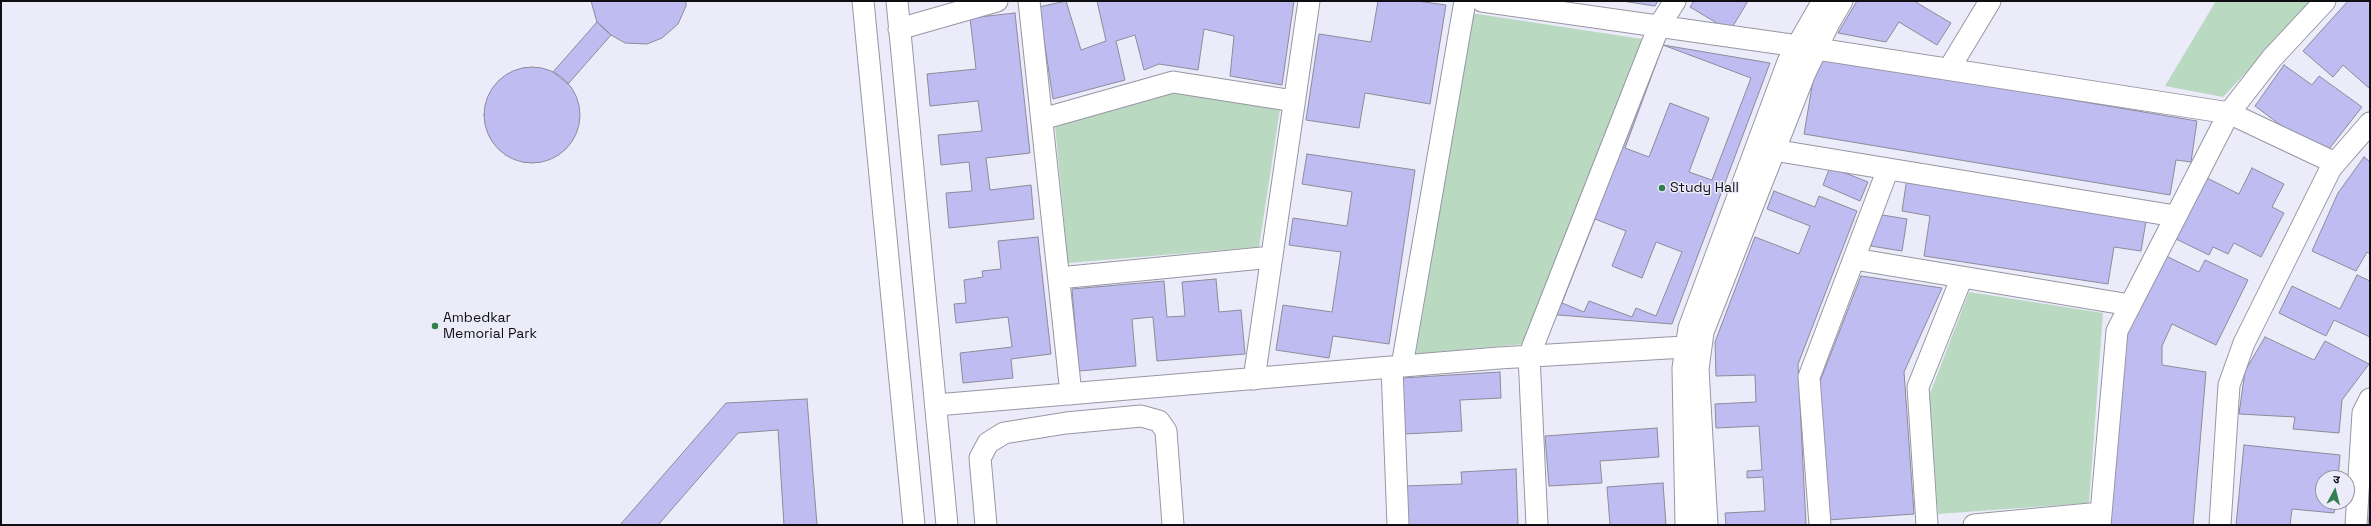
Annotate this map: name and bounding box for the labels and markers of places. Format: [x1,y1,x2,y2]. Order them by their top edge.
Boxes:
place label: Study Hall [1670,180,1739,196]
marker: Study Hall [1657,183,1667,193]
place label: Ambedkar Memorial Park [443,310,537,342]
marker: Ambedkar Memorial Park [430,321,440,331]

